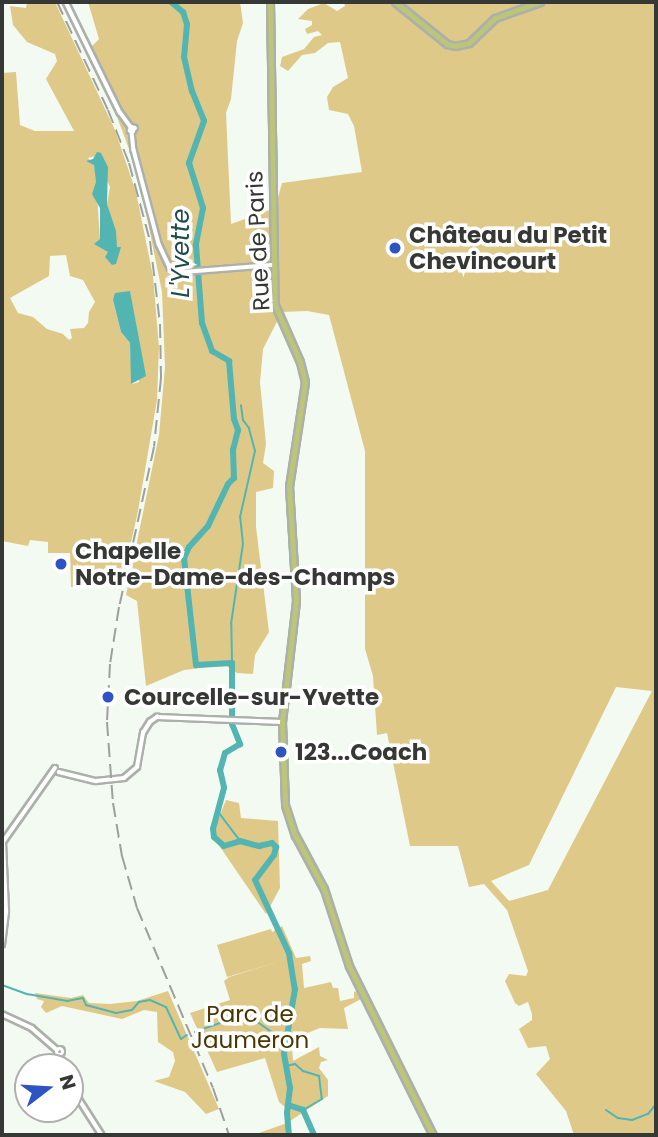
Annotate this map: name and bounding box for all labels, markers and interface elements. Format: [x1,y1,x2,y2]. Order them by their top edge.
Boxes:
street label: Rue de Paris [241,170,275,312]
water label: L'Yvette [167,209,195,297]
place label: Château du Petit Chevincourt [409,221,607,275]
marker: Château du Petit Chevincourt [387,240,403,256]
place label: Chapelle Notre-Dame-des-Champs [75,537,395,591]
marker: Chapelle Notre-Dame-des-Champs [53,556,69,572]
place label: Courcelle-sur-Yvette [124,683,379,711]
marker: Courcelle-sur-Yvette [98,687,118,707]
place label: 123...Coach [295,738,427,766]
marker: 123...Coach [273,744,289,760]
park label: Parc de Jaumeron [191,1000,309,1054]
north arrow [14,1053,84,1123]
text: N [53,1072,83,1093]

